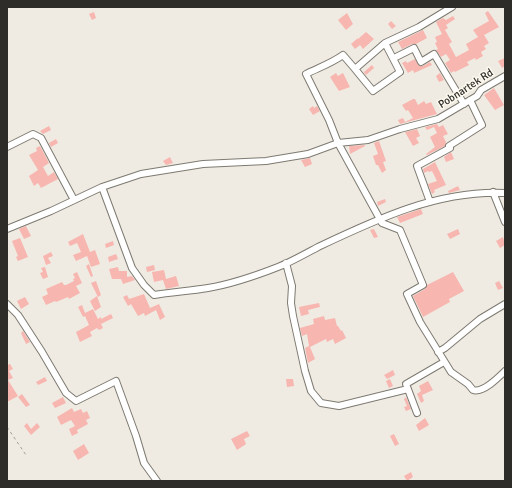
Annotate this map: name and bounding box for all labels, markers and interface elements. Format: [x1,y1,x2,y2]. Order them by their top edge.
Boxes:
street label: Pobnartek Rd [436,66,496,112]

